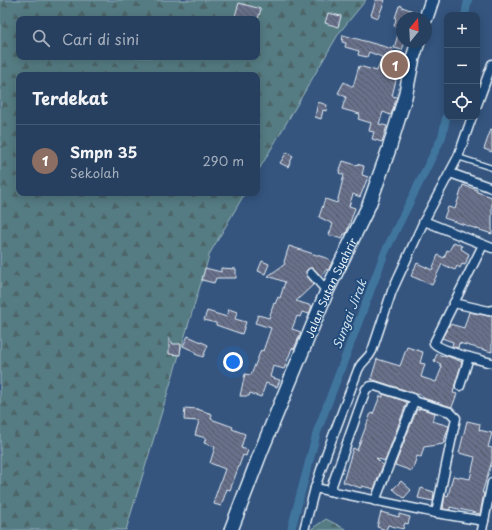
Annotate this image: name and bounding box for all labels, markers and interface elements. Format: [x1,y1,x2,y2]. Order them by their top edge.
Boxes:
north arrow [396,12,432,48]
map controls [444,12,480,120]
button: + [444,12,480,48]
search box [16,16,260,60]
icon: search [30,27,52,49]
text: Cari di sini [62,27,139,50]
button: − [444,48,480,84]
pin: 1 [382,50,408,80]
button: locate [444,84,480,120]
text: Terdekat [32,85,108,111]
text: Smpn 35 [70,140,137,163]
text: 1 [42,151,48,170]
text: 290 m [203,151,244,170]
text: Sekolah [70,163,119,182]
street label: Jalan Sutan Syahrir [300,235,360,340]
water label: Sungai Jirak [327,276,371,351]
your location [223,352,243,372]

